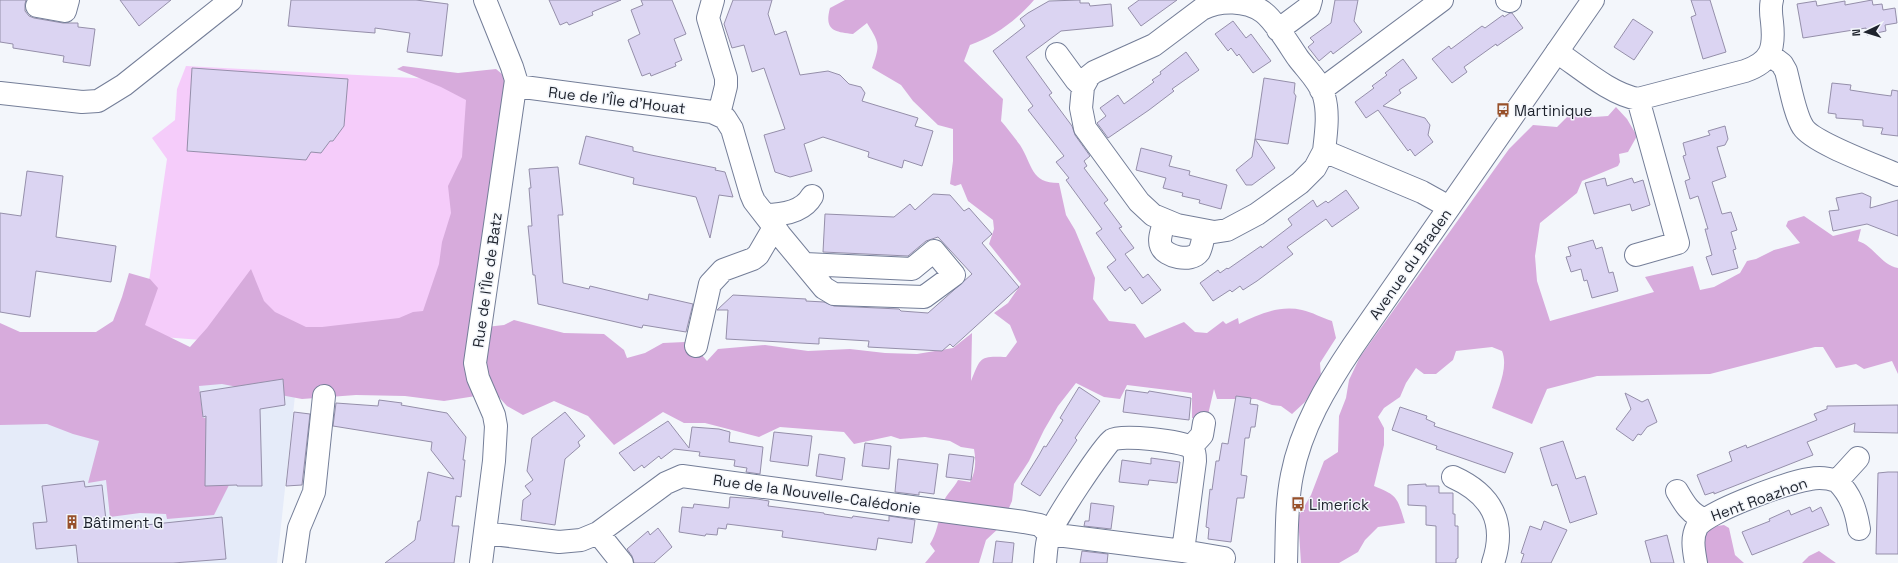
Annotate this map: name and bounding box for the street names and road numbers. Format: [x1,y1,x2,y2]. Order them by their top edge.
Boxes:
street label: Rue de l'Île d'Houat [547,82,687,118]
street label: Avenue du Braden [1365,205,1455,323]
street label: Rue de l'Île de Batz [468,211,506,349]
street label: Rue de la Nouvelle-Calédonie [712,470,922,518]
street label: Hent Roazhon [1708,473,1810,525]

